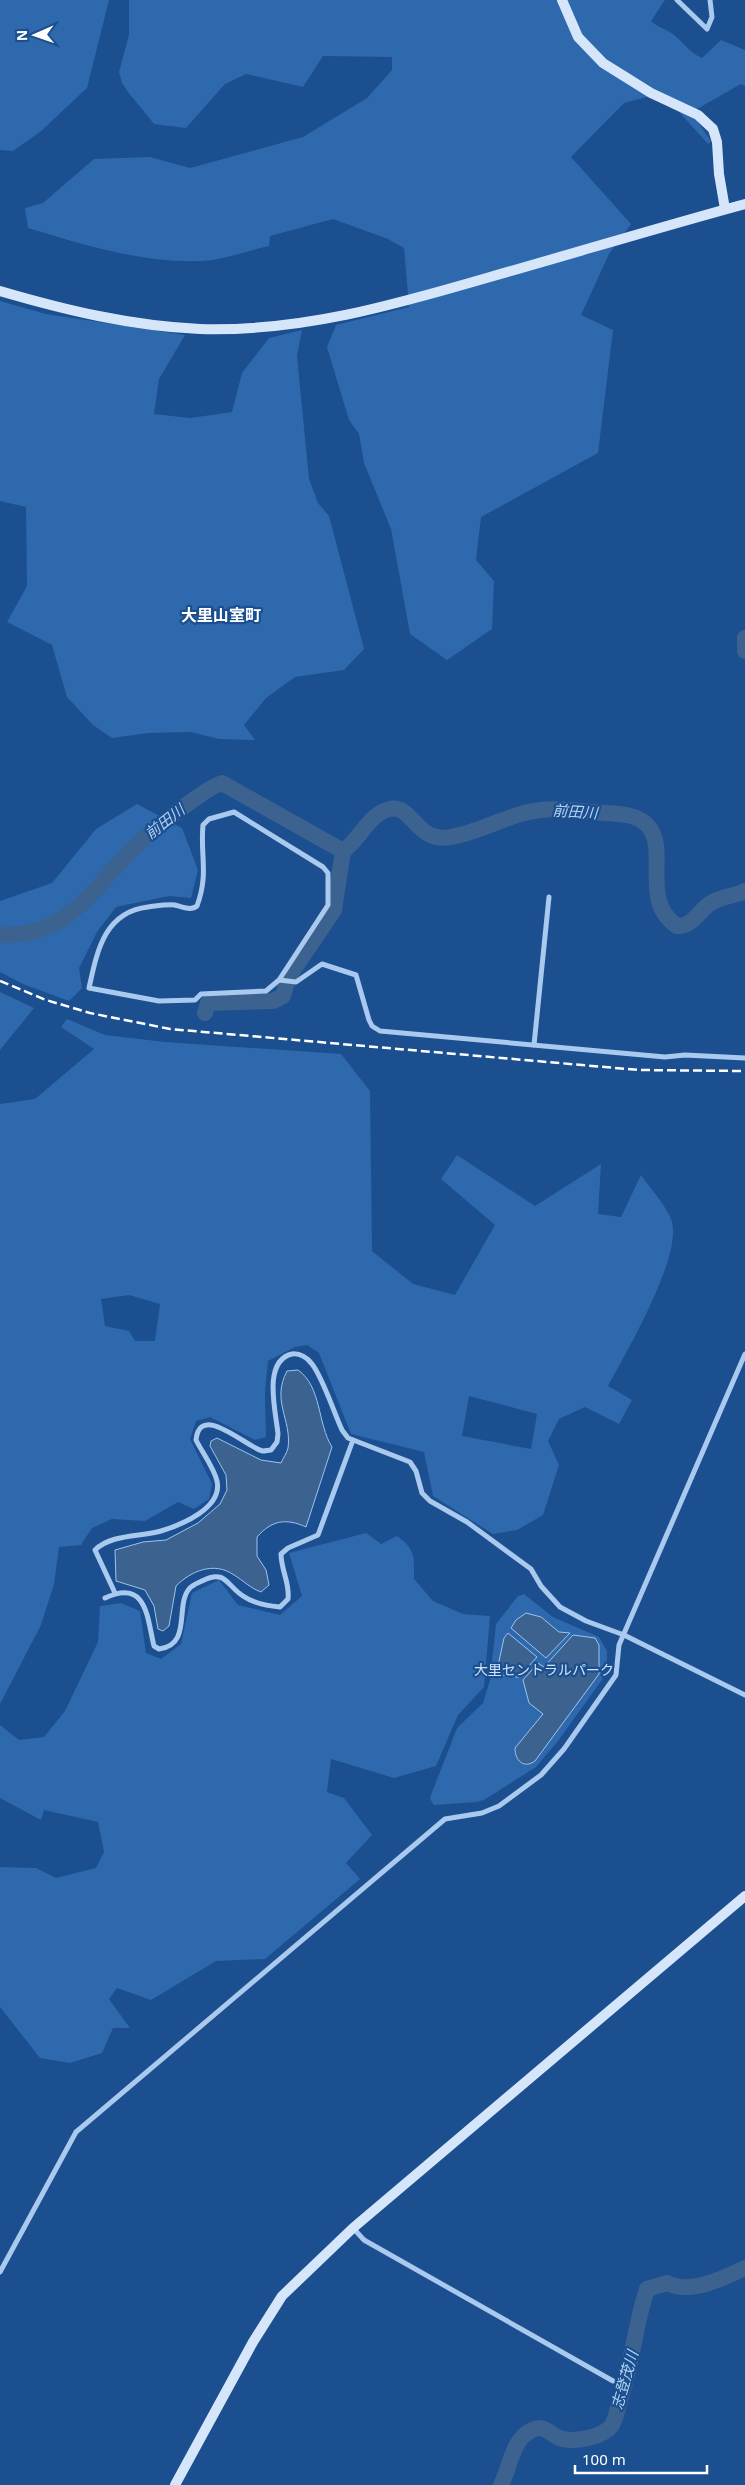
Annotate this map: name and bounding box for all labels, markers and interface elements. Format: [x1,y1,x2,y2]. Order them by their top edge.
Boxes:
north arrow [10,10,60,60]
text: N [12,29,31,41]
district label: 大里山室町 [181,604,261,626]
water label: 前田川 [140,798,190,843]
water label: 前田川 [552,799,600,823]
park label: 大里セントラルパーク [474,1660,614,1679]
water label: 志登茂川 [606,2346,642,2411]
scale bar [575,2442,708,2474]
text: 100 m [582,2449,626,2469]

